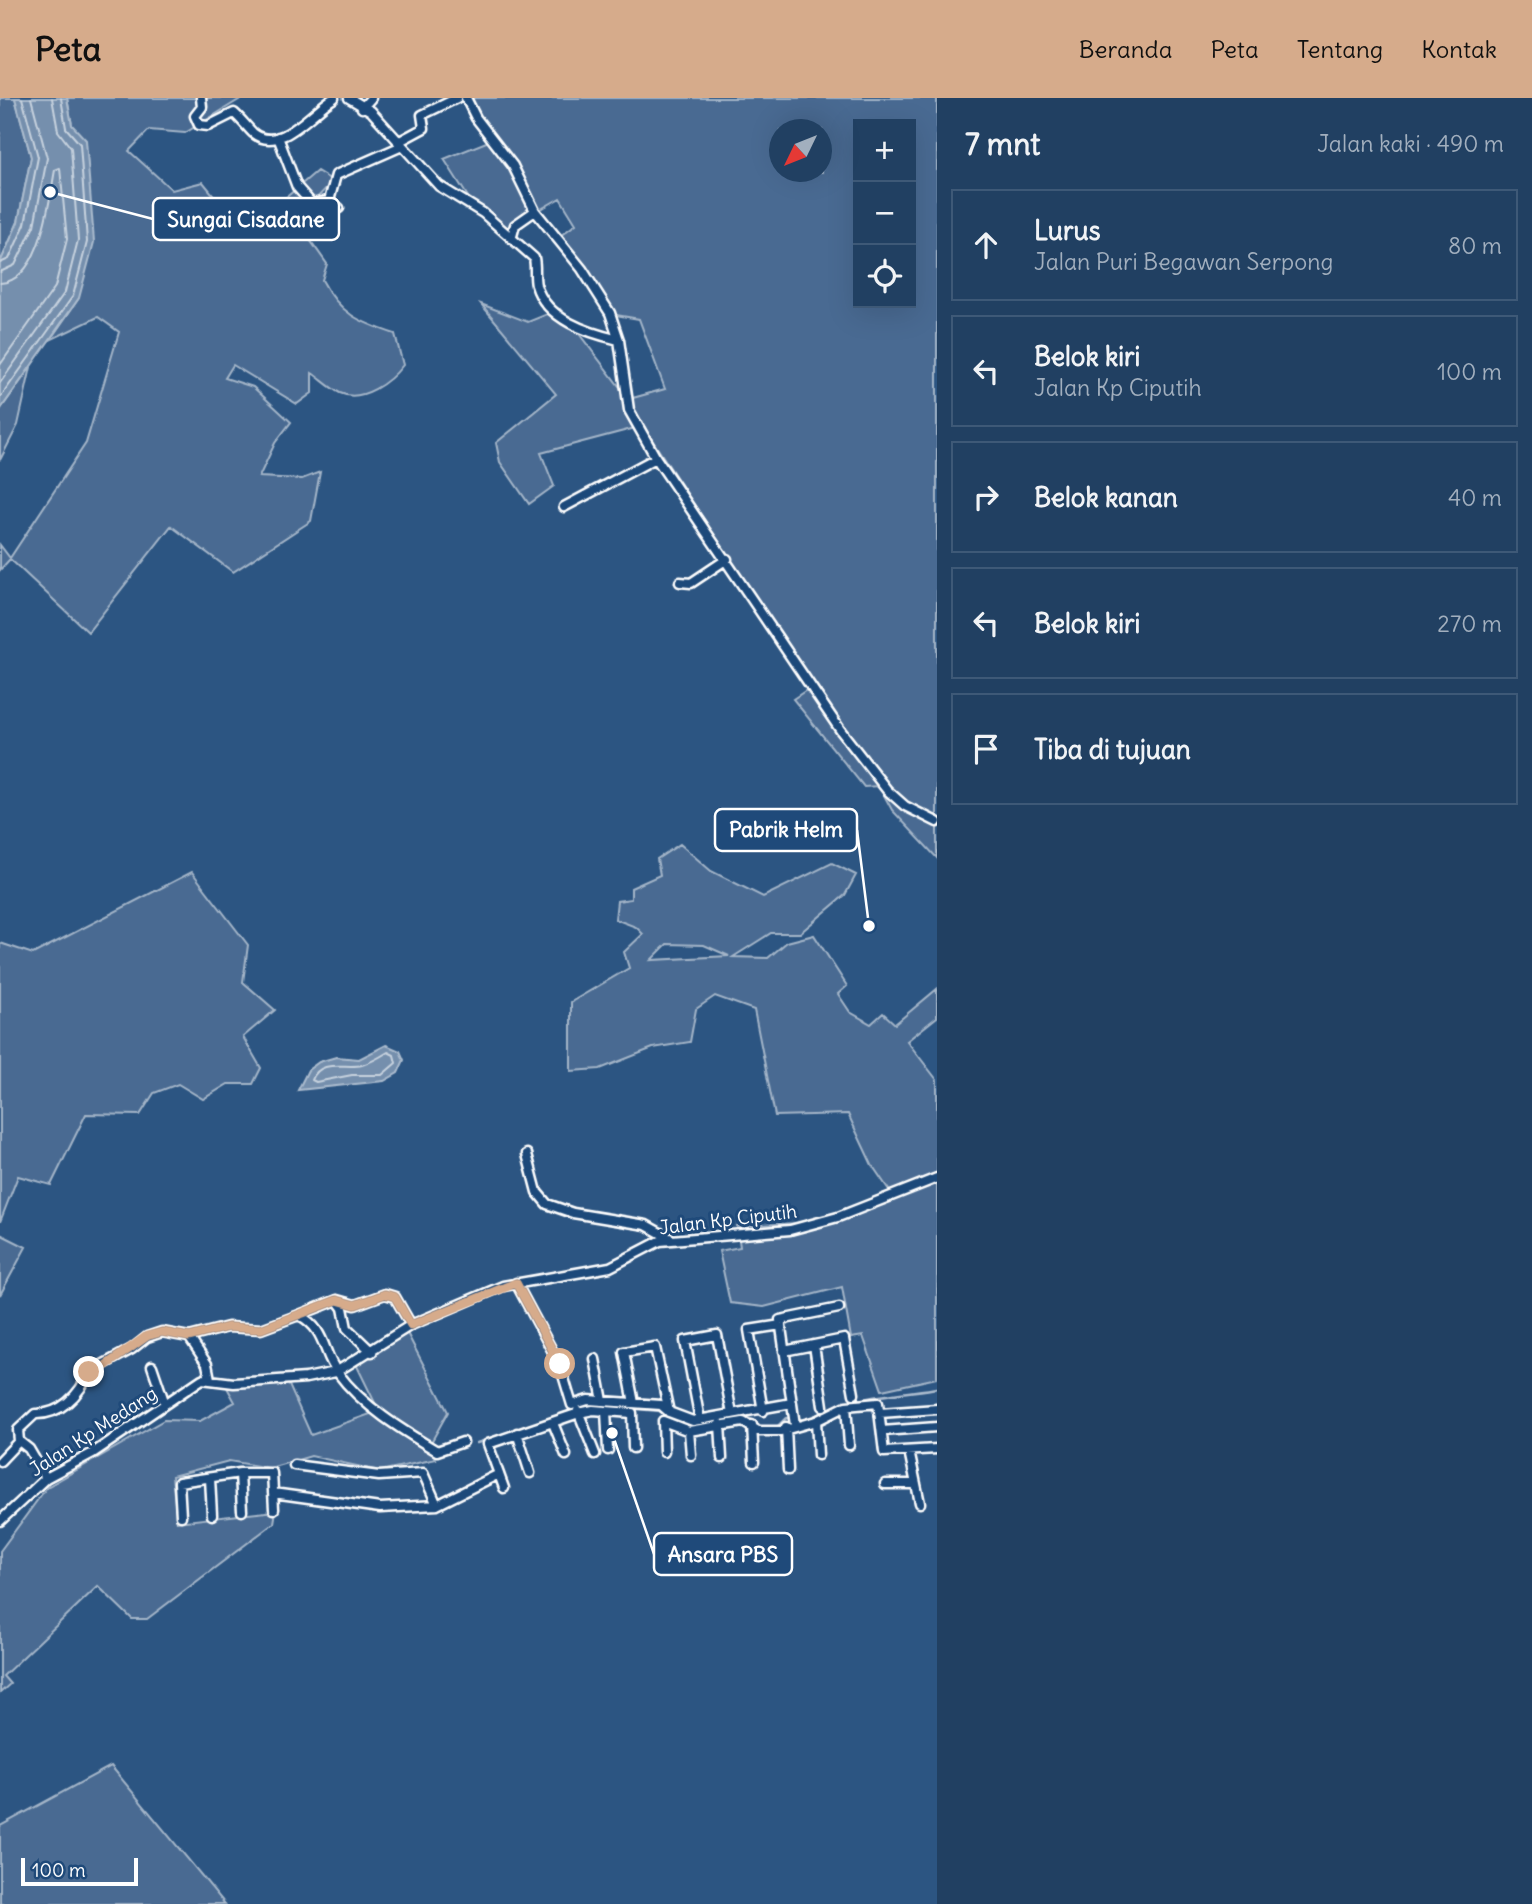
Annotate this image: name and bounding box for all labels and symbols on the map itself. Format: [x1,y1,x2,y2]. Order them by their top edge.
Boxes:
north arrow [769,119,832,182]
callout: Sungai Cisadane [153,198,339,240]
text: Sungai Cisadane [167,206,325,233]
callout: Pabrik Helm [715,809,857,851]
text: Pabrik Helm [729,816,844,843]
street label: Jalan Kp Ciputih [658,1199,798,1239]
route start [544,1348,575,1379]
route end [73,1356,104,1387]
street label: Jalan Kp Medang [25,1381,161,1481]
callout: Ansara PBS [654,1533,792,1575]
text: Ansara PBS [668,1541,779,1568]
scale bar [21,1855,138,1887]

